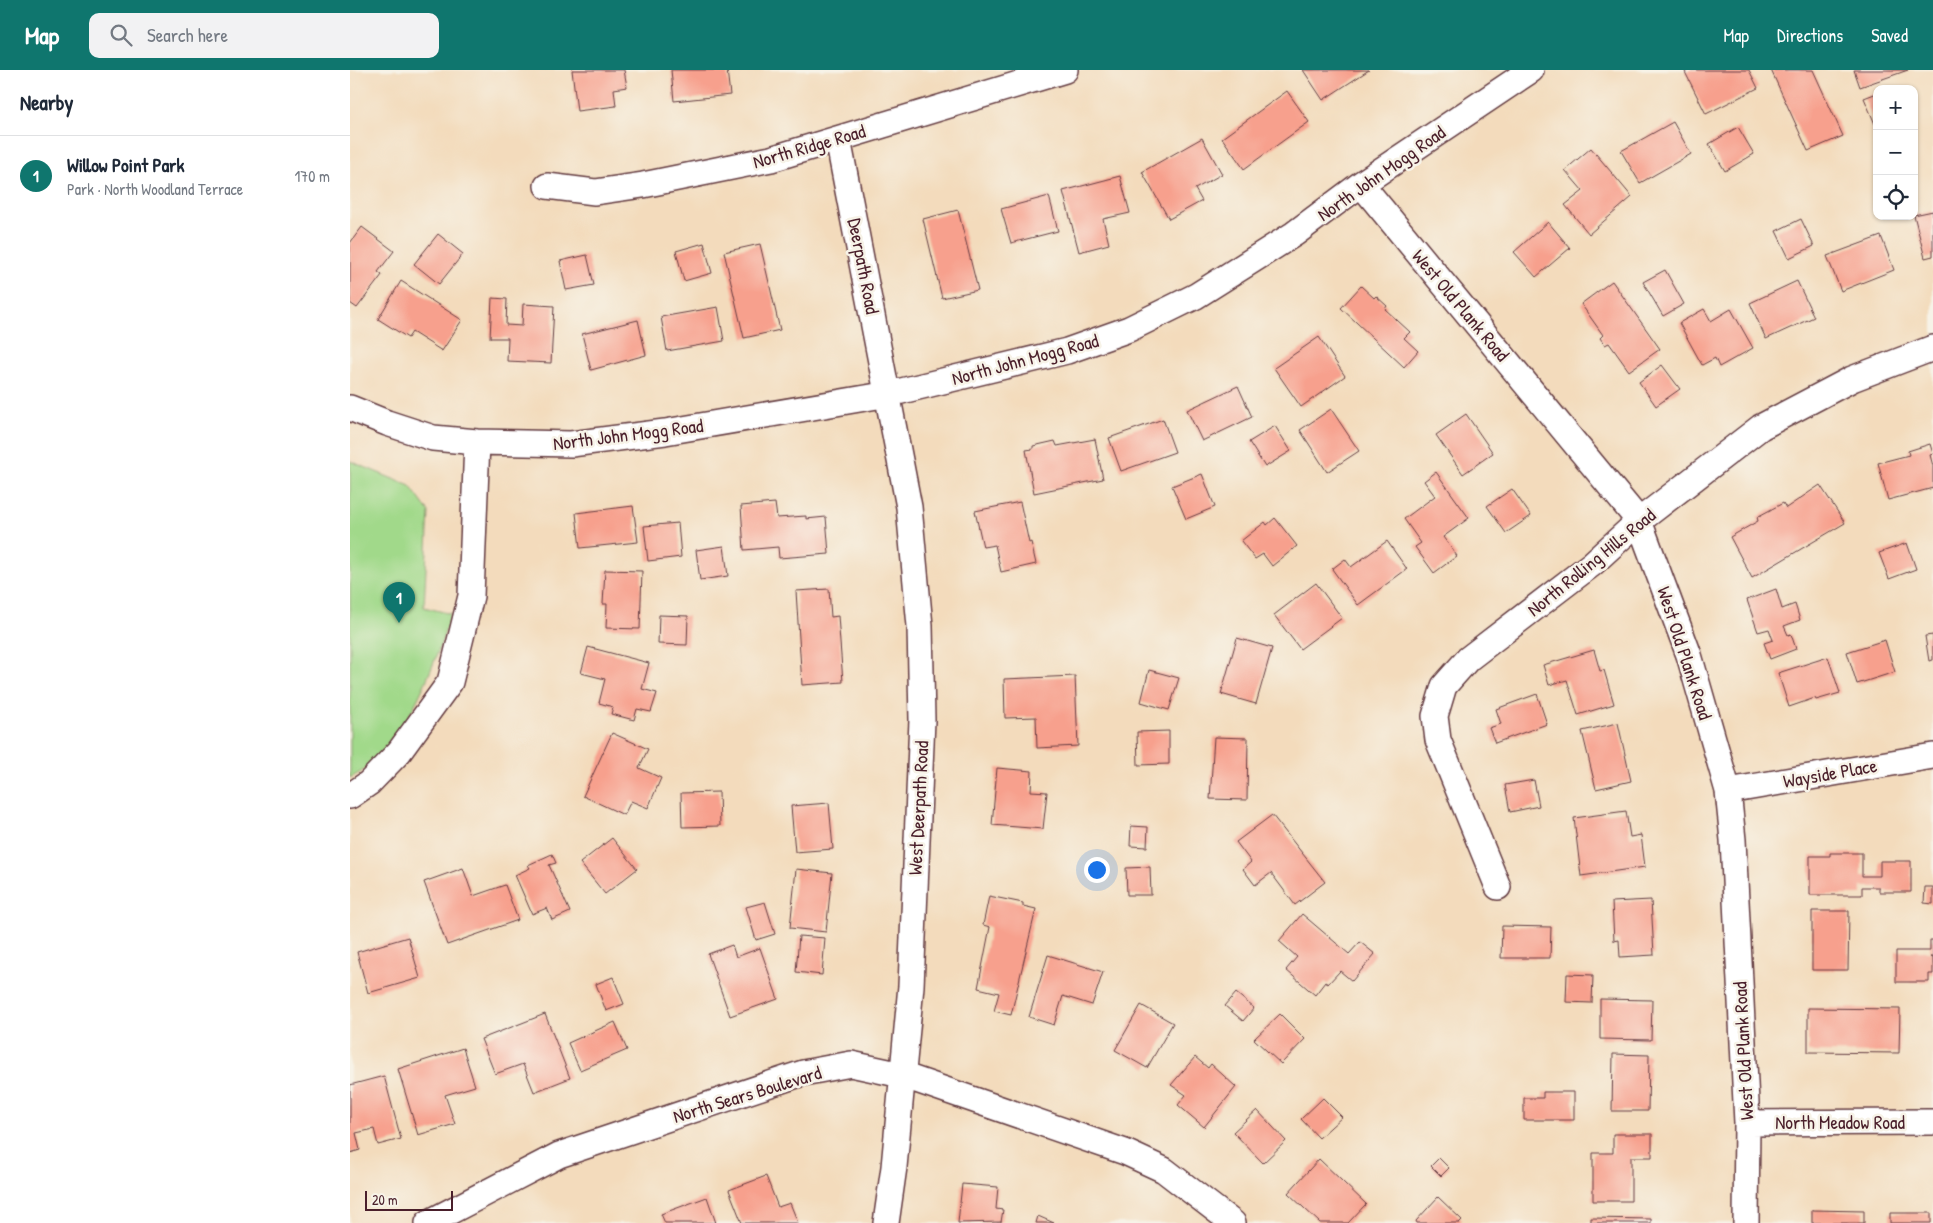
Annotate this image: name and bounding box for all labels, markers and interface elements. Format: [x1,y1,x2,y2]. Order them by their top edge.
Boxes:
search box [89,13,439,58]
text: Map [25,19,59,51]
icon: search [107,21,135,49]
text: Search here [147,22,228,48]
text: Map [1724,23,1749,48]
text: Directions [1777,23,1843,48]
text: Saved [1871,23,1908,48]
map controls [1873,85,1918,220]
button: + [1873,85,1918,130]
text: Nearby [20,88,73,117]
street label: North Ridge Road [750,117,869,174]
street label: North John Mogg Road [1312,119,1451,227]
button: − [1873,130,1918,175]
text: Willow Point Park [67,152,184,178]
text: 1 [33,165,39,187]
text: 170 m [295,165,330,187]
button: locate [1873,175,1918,220]
text: Park · North Woodland Terrace [67,178,243,200]
street label: Deerpath Road [842,216,886,317]
street label: West Old Plank Road [1407,244,1516,367]
street label: North John Mogg Road [949,327,1102,391]
street label: North John Mogg Road [551,412,705,456]
street label: North Rolling Hills Road [1521,502,1661,622]
pin: 1 [383,582,415,623]
street label: West Old Plank Road [1651,583,1719,723]
street label: West Deerpath Road [901,740,935,876]
street label: Wayside Place [1781,752,1879,794]
your location [1084,857,1110,883]
street label: West Old Plank Road [1726,981,1760,1121]
street label: North Sears Boulevard [670,1059,825,1129]
street label: North Meadow Road [1775,1109,1905,1135]
scale bar [365,1188,452,1211]
text: 20 m [372,1190,398,1209]

